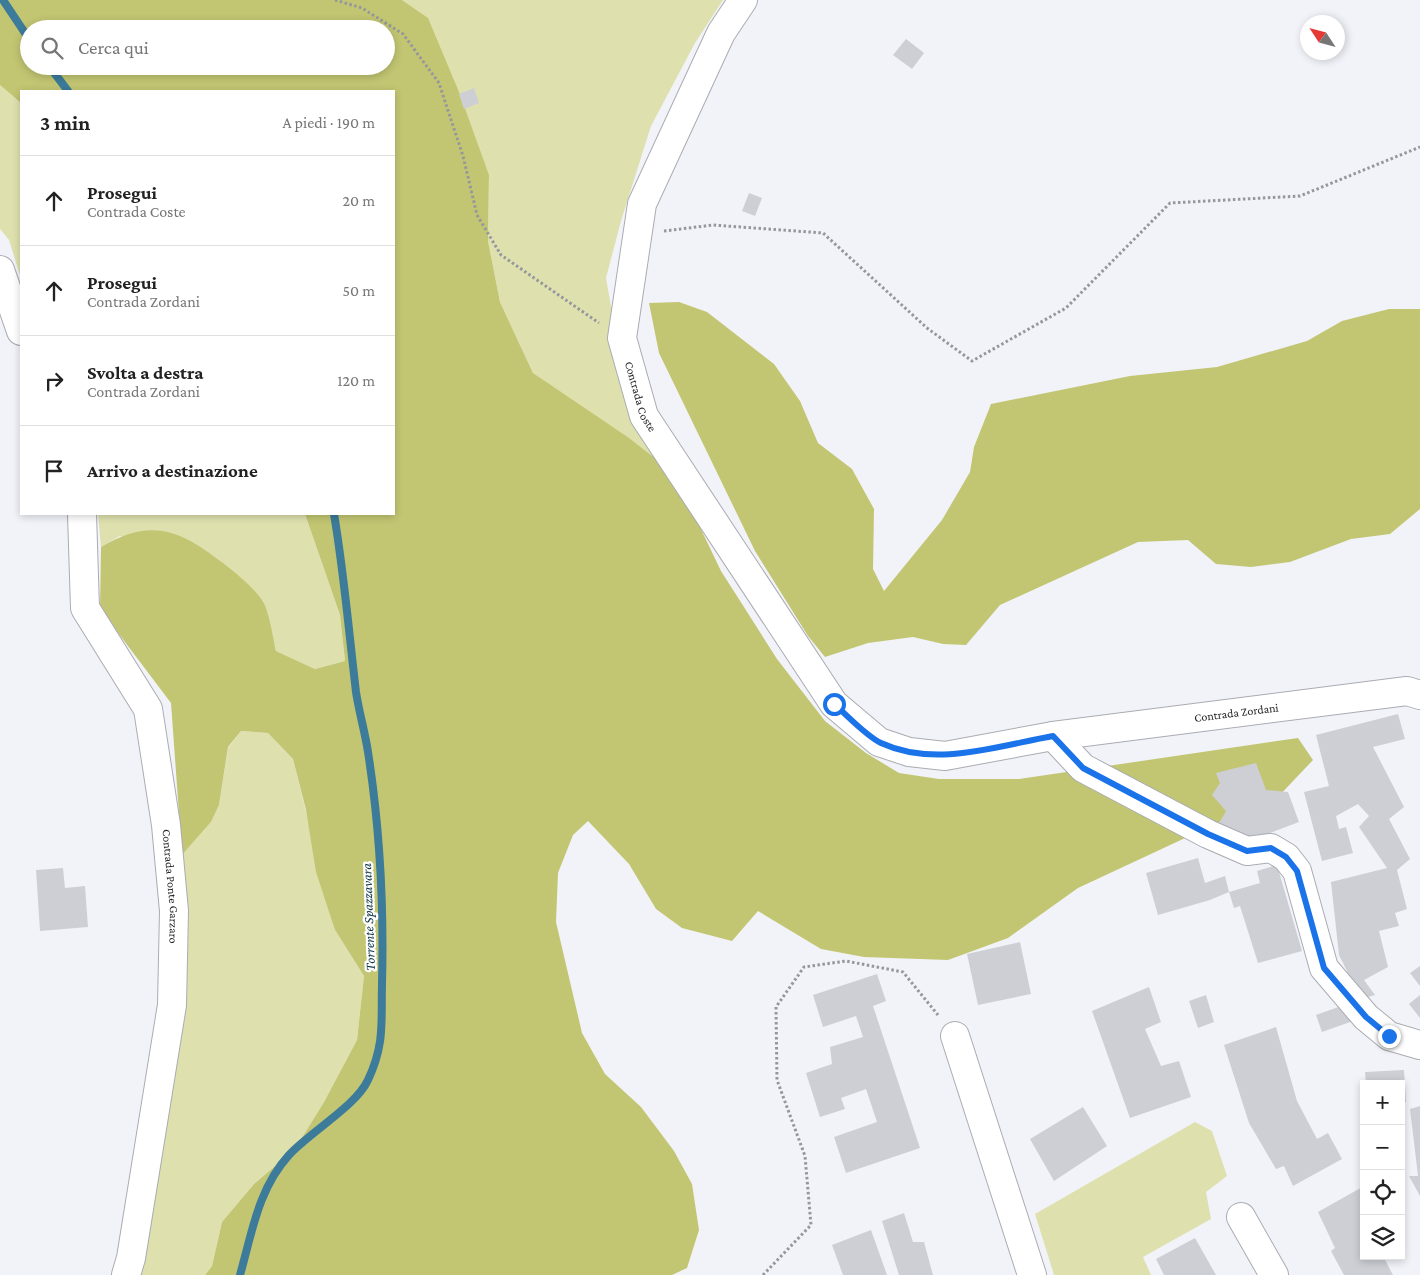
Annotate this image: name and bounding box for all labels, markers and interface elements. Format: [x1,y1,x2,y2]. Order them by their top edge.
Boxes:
north arrow [1300,15,1345,60]
search box [20,20,395,75]
icon: search [38,34,66,62]
text: Cerca qui [78,37,149,58]
text: 3 min [40,111,90,135]
text: A piedi · 190 m [283,114,375,131]
text: Prosegui [87,182,157,203]
icon: ahead [40,187,68,215]
text: 20 m [342,192,375,209]
text: Contrada Coste [87,203,186,220]
text: Prosegui [87,272,157,293]
icon: ahead [40,277,68,305]
text: 50 m [343,282,375,299]
text: Contrada Zordani [87,293,200,310]
street label: Contrada Coste [622,360,659,434]
text: Svolta a destra [87,362,203,383]
icon: right [40,367,68,395]
text: 120 m [337,372,375,389]
text: Contrada Zordani [87,383,200,400]
icon: arrive [40,457,68,485]
text: Arrivo a destinazione [87,460,258,481]
route start [823,693,846,716]
street label: Contrada Zordani [1193,700,1279,725]
street label: Contrada Ponte Garzaro [159,828,181,944]
water label: Torrente Spazzavara [358,863,378,971]
route end [1378,1025,1401,1048]
map controls [1360,1080,1405,1260]
button: + [1360,1080,1405,1125]
button: − [1360,1125,1405,1170]
button: locate [1360,1170,1405,1215]
button: layers [1360,1215,1405,1260]

